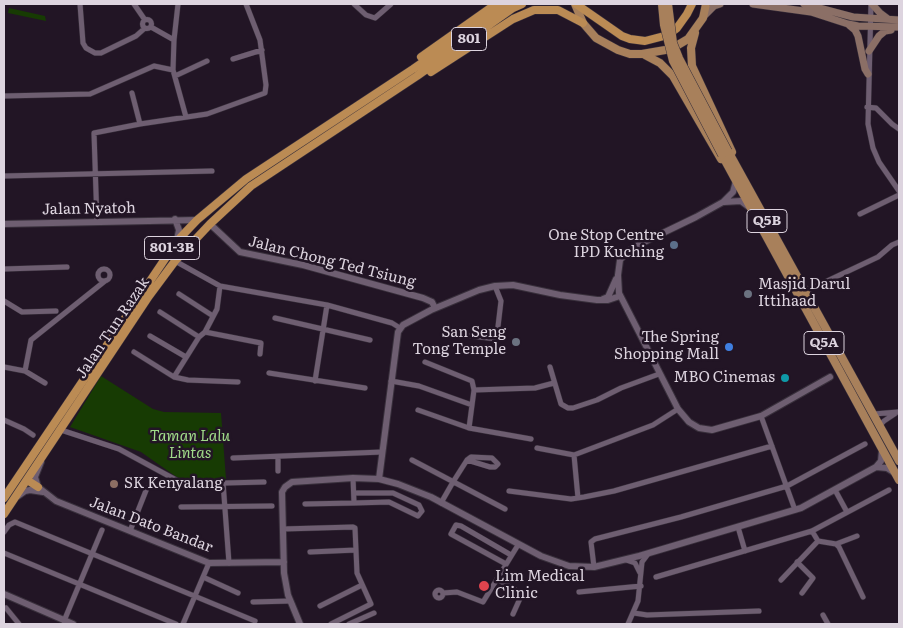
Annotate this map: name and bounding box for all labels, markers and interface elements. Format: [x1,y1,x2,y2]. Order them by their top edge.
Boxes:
road number: 801 [452,28,486,50]
street label: Jalan Nyatoh [42,199,136,219]
road number: Q5B [747,210,787,232]
place label: One Stop Centre IPD Kuching [548,227,664,262]
street label: Jalan Chong Ted Tsiung [247,232,417,292]
road number: 801-3B [144,237,200,260]
marker: One Stop Centre IPD Kuching [668,239,680,251]
street label: Jalan Tun Razak [72,274,154,382]
place label: Masjid Darul Ittihaad [758,276,850,311]
marker: Masjid Darul Ittihaad [742,288,754,300]
place label: San Seng Tong Temple [412,324,506,359]
place label: The Spring Shopping Mall [614,329,719,364]
road number: Q5A [804,332,844,354]
marker: San Seng Tong Temple [510,336,522,348]
marker: The Spring Shopping Mall [723,341,735,353]
place label: MBO Cinemas [673,369,775,387]
marker: MBO Cinemas [779,372,791,384]
park label: Taman Lalu Lintas [150,428,230,463]
place label: SK Kenyalang [124,475,223,493]
marker: SK Kenyalang [108,478,120,490]
street label: Jalan Dato Bandar [87,493,215,557]
place label: Lim Medical Clinic [495,568,584,603]
marker: Lim Medical Clinic [477,579,491,593]

